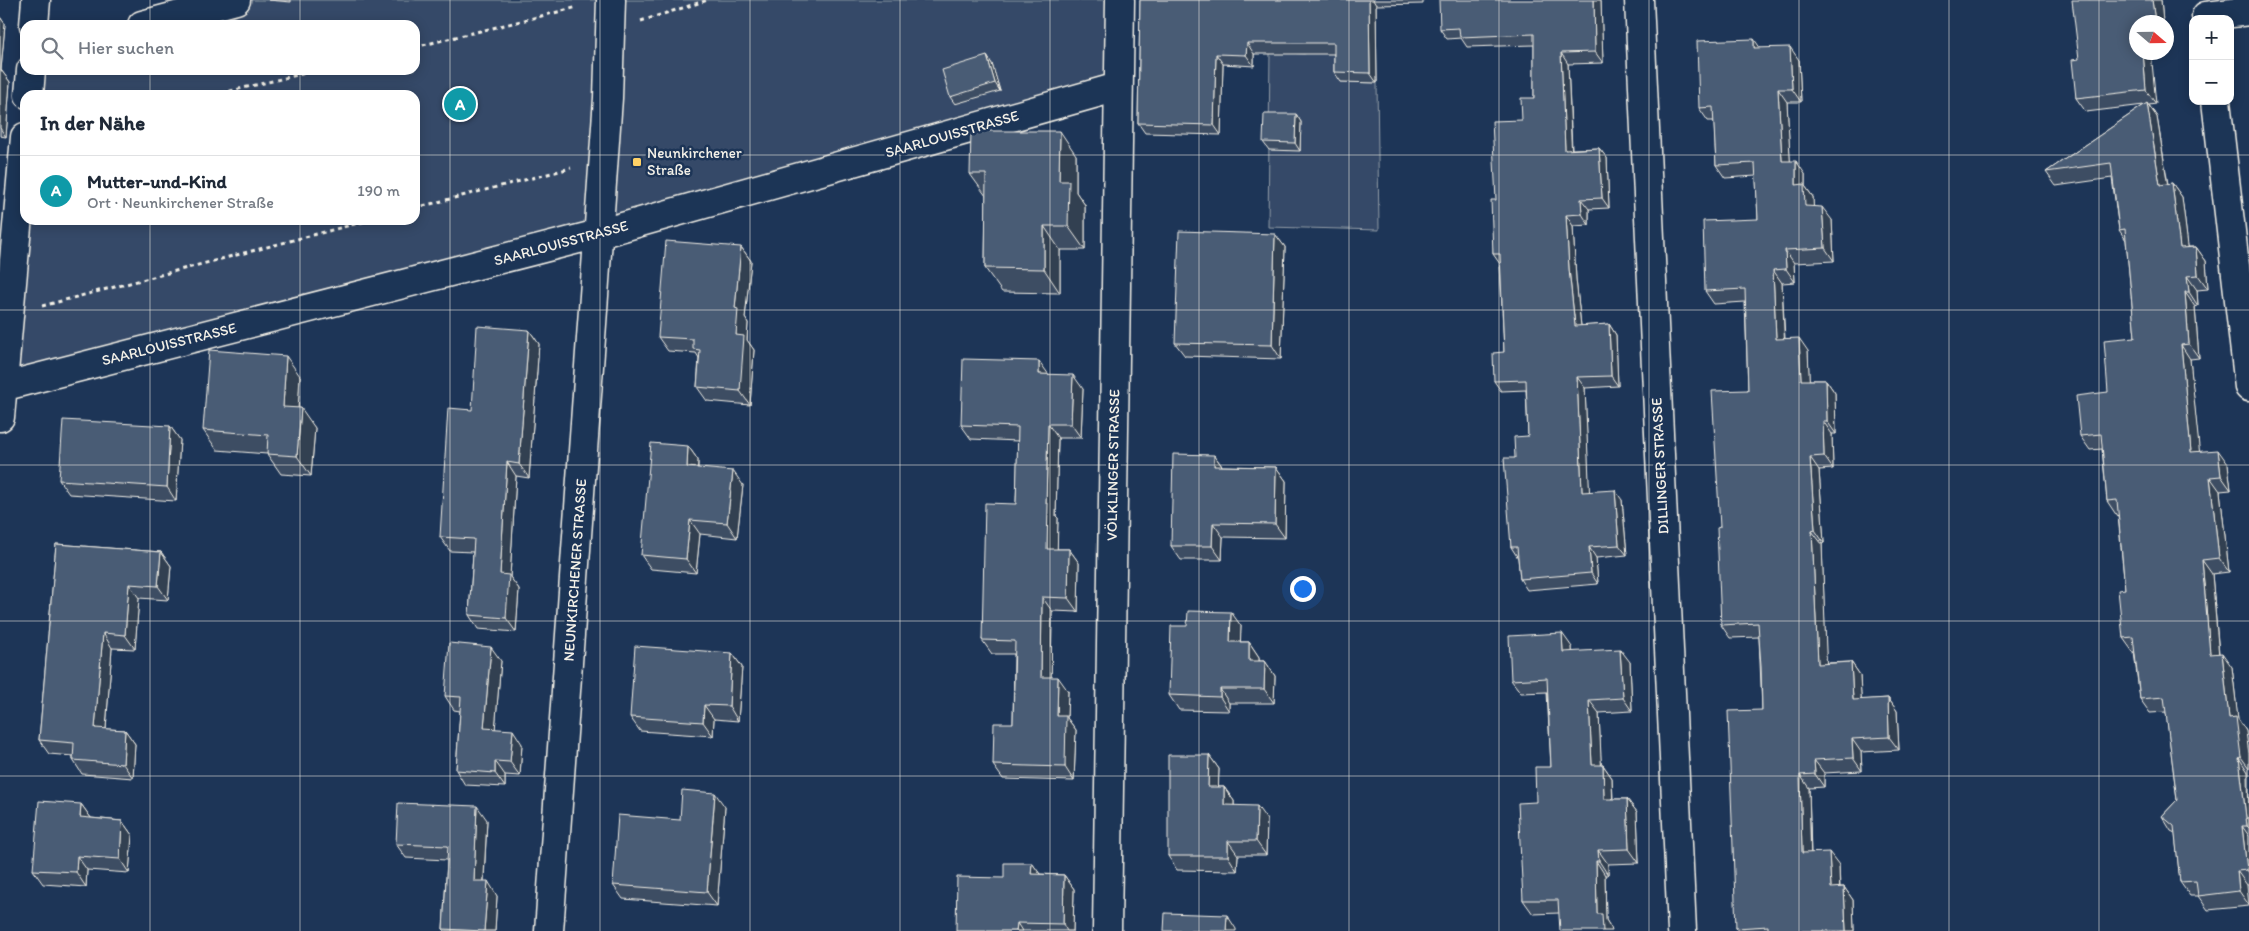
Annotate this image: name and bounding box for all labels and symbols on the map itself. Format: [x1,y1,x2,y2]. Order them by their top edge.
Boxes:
north arrow [2129,15,2174,60]
pin: A [444,85,476,123]
street label: SAARLOUISSTRASSE [883,106,1021,162]
place label: Neunkirchener Straße [647,144,742,179]
marker: Neunkirchener Straße [631,156,643,168]
street label: SAARLOUISSTRASSE [492,216,630,270]
street label: SAARLOUISSTRASSE [100,319,238,369]
street label: VÖLKLINGER STRASSE [1103,389,1123,541]
street label: DILLINGER STRASSE [1647,397,1673,535]
street label: NEUNKIRCHENER STRASSE [560,478,590,662]
your location [1290,576,1316,602]

